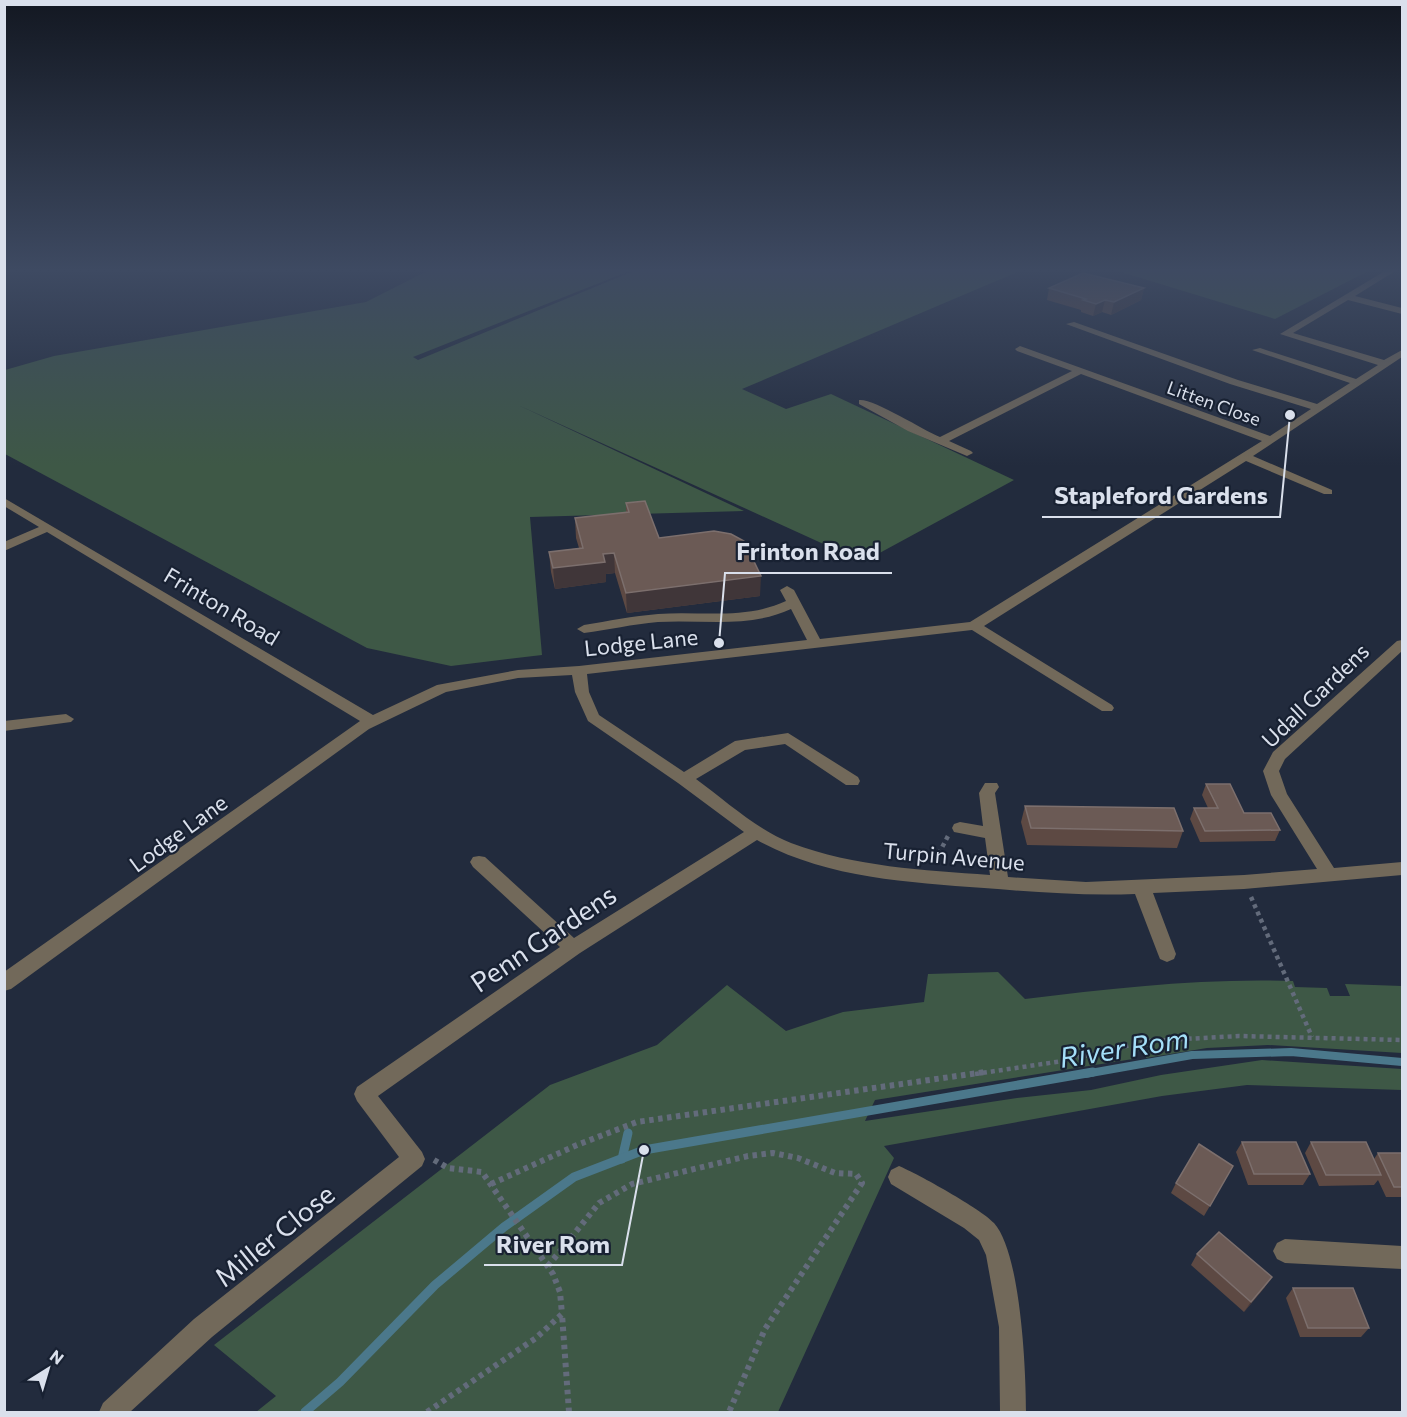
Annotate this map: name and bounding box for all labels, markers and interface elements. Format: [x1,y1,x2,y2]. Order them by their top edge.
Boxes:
street label: Litten Close [1164,376,1264,430]
callout: Stapleford Gardens [1042,475,1280,517]
text: Stapleford Gardens [1054,480,1268,509]
callout: Frinton Road [725,531,892,573]
text: Frinton Road [736,536,880,565]
street label: Frinton Road [160,561,284,651]
street label: Lodge Lane [583,623,699,661]
street label: Udall Gardens [1256,637,1374,753]
street label: Lodge Lane [124,788,232,878]
street label: Turpin Avenue [882,836,1026,876]
street label: Penn Gardens [464,877,622,999]
water label: River Rom [1057,1020,1191,1074]
street label: Miller Close [207,1177,341,1293]
callout: River Rom [484,1223,622,1265]
text: River Rom [496,1229,610,1258]
north arrow [18,1339,78,1399]
text: N [47,1345,68,1368]

